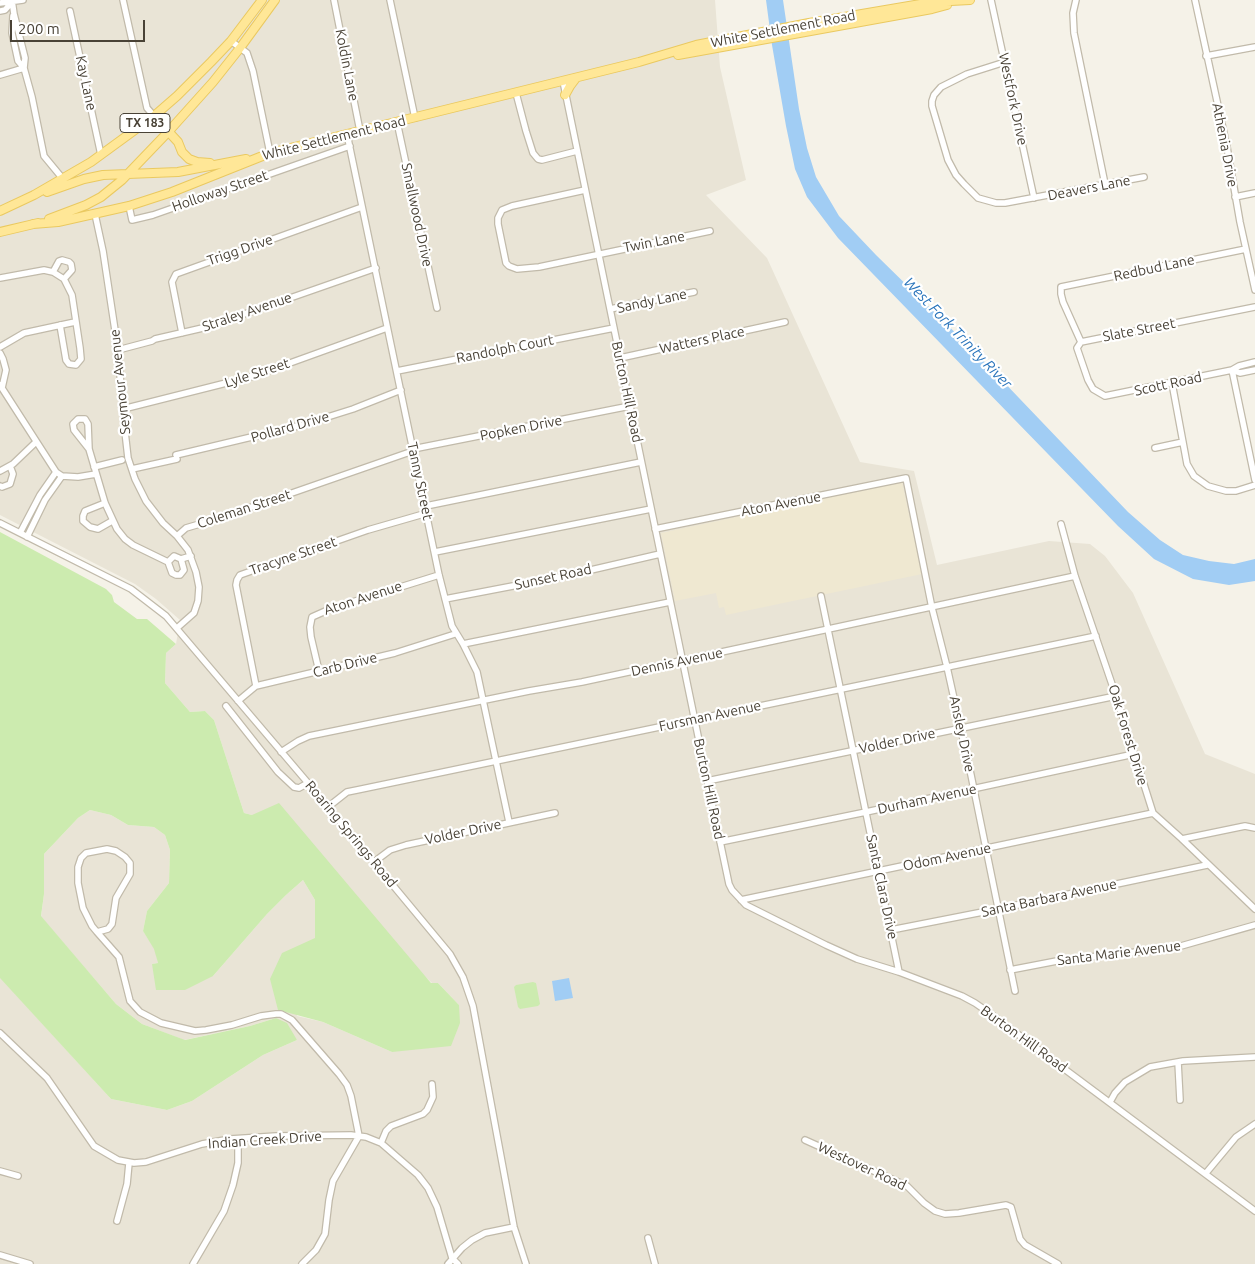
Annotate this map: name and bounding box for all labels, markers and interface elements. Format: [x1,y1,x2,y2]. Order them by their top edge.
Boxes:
street label: White Settlement Road [709,7,857,51]
scale bar [12,10,148,42]
text: 200 m [18,20,60,37]
street label: Koldin Lane [332,28,362,102]
street label: Westfork Drive [995,51,1031,147]
street label: Kay Lane [72,54,100,112]
street label: Athenia Drive [1209,102,1241,188]
street label: White Settlement Road [261,112,407,164]
road number: TX 183 [120,114,170,132]
street label: Smallwood Drive [398,162,436,268]
street label: Holloway Street [170,167,270,215]
street label: Deavers Lane [1046,172,1132,204]
street label: Twin Lane [622,228,686,256]
street label: Trigg Drive [205,231,275,269]
street label: Redbud Lane [1112,251,1196,285]
water label: West Fork Trinity River [900,274,1016,392]
street label: Sandy Lane [616,285,688,317]
street label: Straley Avenue [200,289,294,335]
street label: Slate Street [1101,315,1177,345]
street label: Watters Place [658,323,746,357]
street label: Seymour Avenue [106,329,134,435]
street label: Randolph Court [455,331,555,367]
street label: Burton Hill Road [608,340,646,444]
street label: Lyle Street [222,355,292,391]
street label: Scott Road [1133,369,1203,399]
street label: Pollard Drive [249,408,331,446]
street label: Popken Drive [478,412,564,444]
street label: Tanny Street [404,440,436,522]
street label: Coleman Street [195,486,293,532]
street label: Aton Avenue [740,488,822,520]
street label: Tracyne Street [247,533,339,579]
street label: Sunset Road [513,561,593,593]
street label: Aton Avenue [322,577,404,619]
street label: Dennis Avenue [630,644,724,680]
street label: Carb Drive [311,649,379,681]
street label: Oak Forest Drive [1105,682,1151,788]
street label: Ansley Drive [946,694,978,774]
street label: Fursman Avenue [657,697,763,735]
street label: Volder Drive [857,725,937,757]
street label: Burton Hill Road [690,737,728,841]
street label: Roaring Springs Road [302,777,400,891]
street label: Durham Avenue [876,780,978,818]
street label: Volder Drive [423,816,503,848]
street label: Santa Clara Drive [863,833,901,941]
street label: Odom Avenue [901,839,993,875]
street label: Santa Barbara Avenue [980,875,1118,921]
street label: Santa Marie Avenue [1056,937,1182,969]
street label: Burton Hill Road [977,1002,1071,1076]
street label: Indian Creek Drive [207,1128,323,1152]
street label: Westover Road [815,1138,909,1194]

